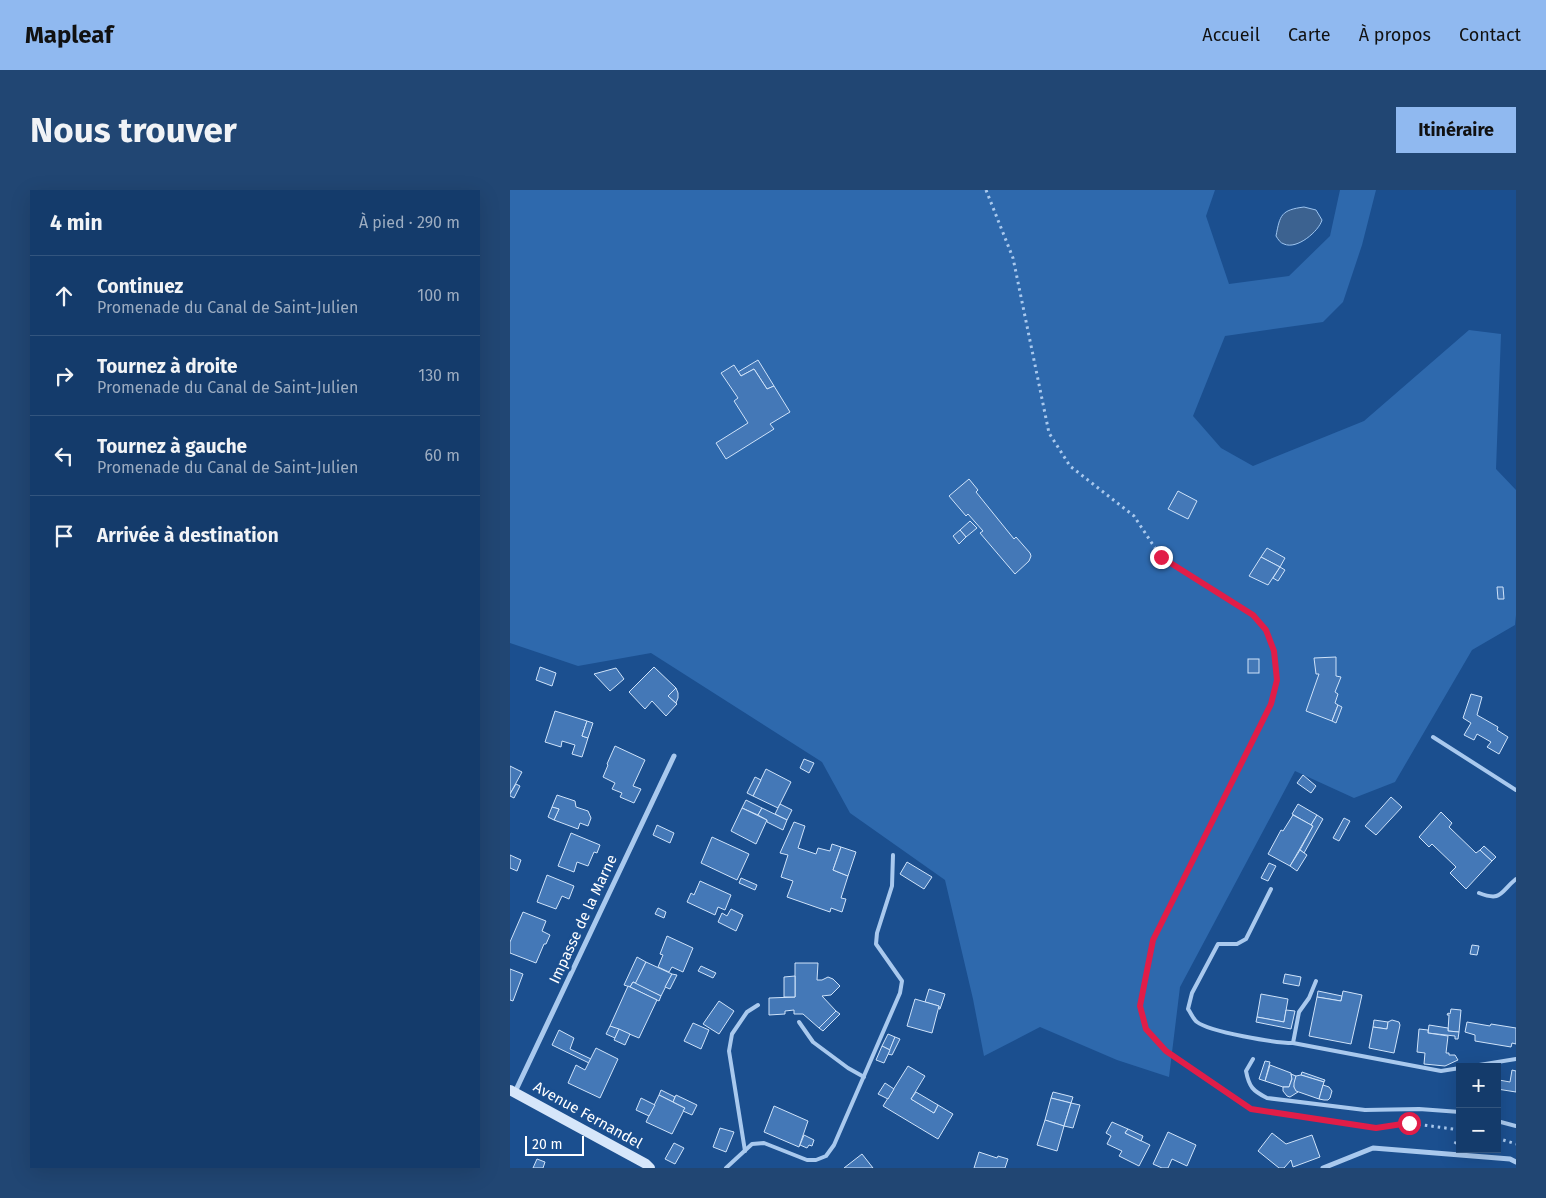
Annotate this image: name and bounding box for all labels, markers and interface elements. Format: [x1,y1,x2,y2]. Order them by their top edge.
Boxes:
text: Mapleaf [25,21,113,49]
text: Accueil [1202,24,1260,46]
text: Carte [1288,24,1331,46]
text: À propos [1359,24,1431,46]
text: Contact [1459,24,1521,46]
button: Itinéraire [1396,107,1516,153]
text: Nous trouver [30,109,237,151]
text: 4 min [50,210,103,236]
text: À pied · 290 m [359,213,460,232]
text: Continuez [97,275,183,298]
icon: ahead [50,282,78,310]
text: 100 m [417,286,460,305]
text: Promenade du Canal de Saint-Julien [97,298,358,317]
text: Tournez à droite [97,355,238,378]
icon: right [50,362,78,390]
text: 130 m [418,366,460,385]
text: Promenade du Canal de Saint-Julien [97,378,358,397]
text: Tournez à gauche [97,435,247,458]
icon: left [50,442,78,470]
text: 60 m [425,446,460,465]
text: Promenade du Canal de Saint-Julien [97,458,358,477]
icon: arrive [50,522,78,550]
text: Arrivée à destination [97,524,279,547]
route end [1150,546,1173,569]
street label: Impasse de la Marne [545,852,621,986]
map controls [1456,1063,1501,1153]
button: + [1456,1063,1501,1108]
street label: Avenue Fernandel [530,1078,646,1153]
button: − [1456,1108,1501,1153]
route start [1398,1112,1421,1135]
scale bar [525,1133,584,1156]
text: 20 m [532,1136,562,1153]

